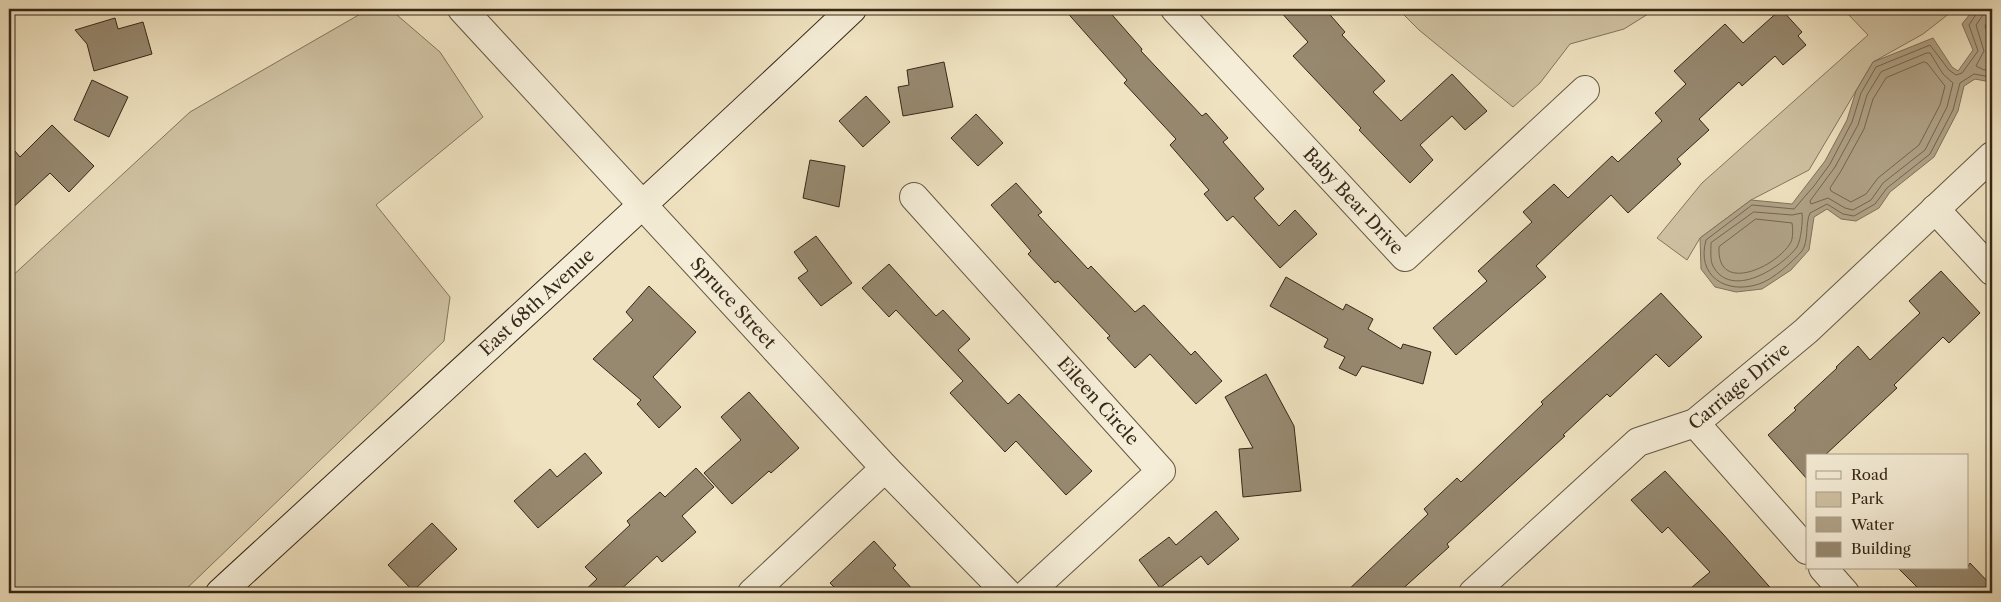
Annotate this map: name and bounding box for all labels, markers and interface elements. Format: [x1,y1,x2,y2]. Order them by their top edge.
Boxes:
street label: Baby Bear Drive [1298,143,1408,259]
street label: East 68th Avenue [475,244,599,360]
street label: Spruce Street [686,253,781,354]
street label: Carriage Drive [1684,338,1794,435]
street label: Eileen Circle [1053,353,1144,450]
legend [1806,454,1968,570]
text: Road [1851,465,1888,484]
text: Park [1851,489,1885,508]
text: Water [1850,515,1895,534]
text: Building [1851,539,1911,558]

